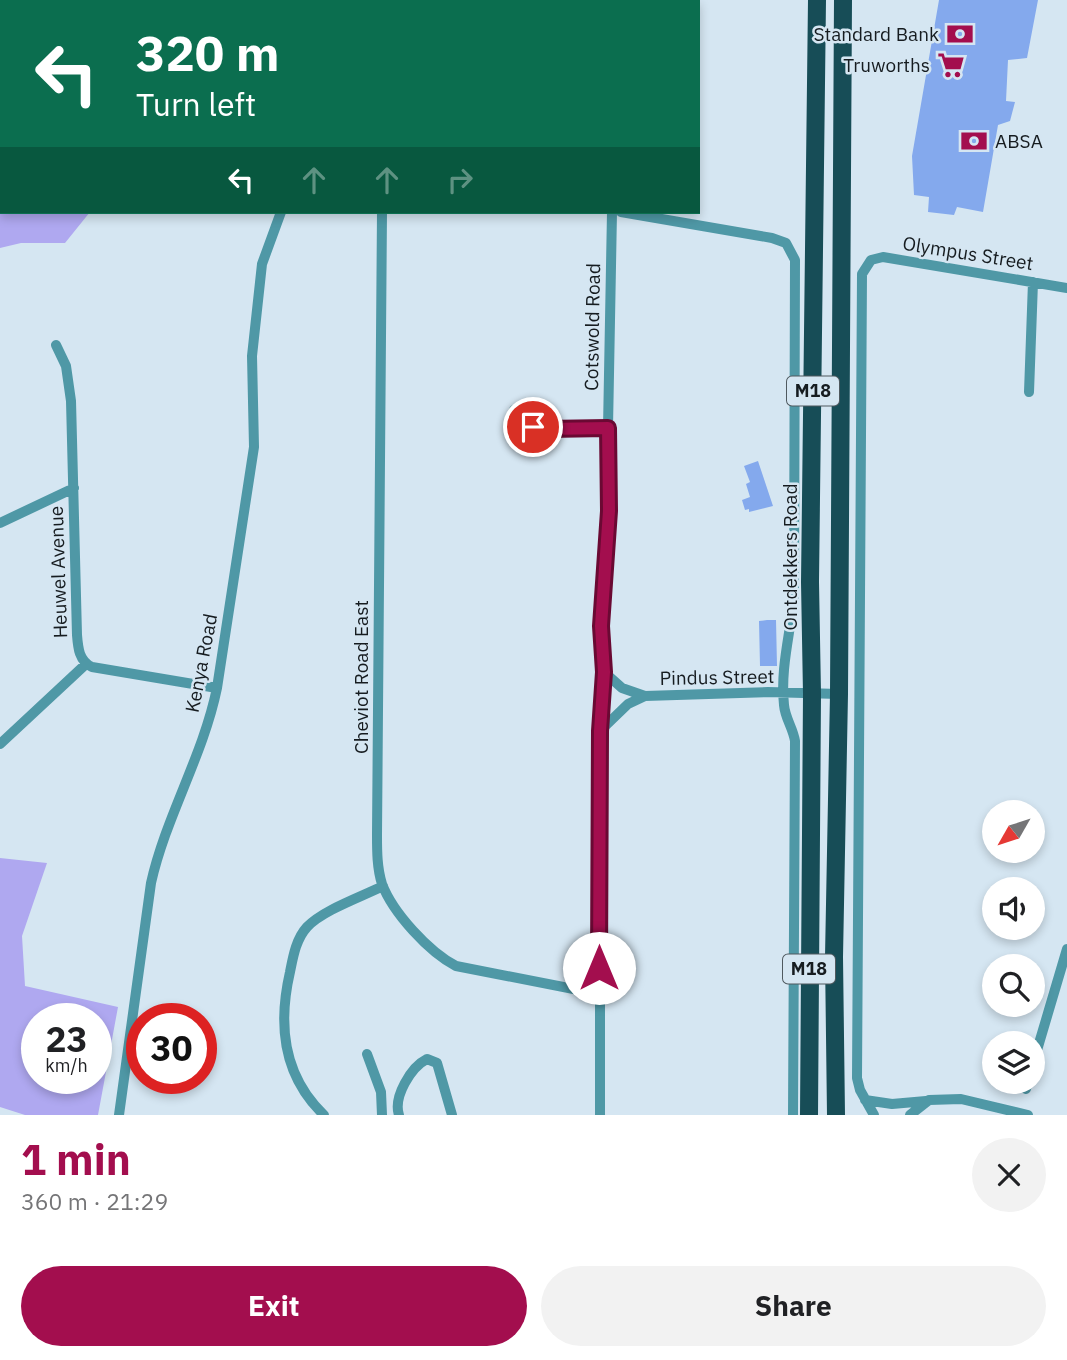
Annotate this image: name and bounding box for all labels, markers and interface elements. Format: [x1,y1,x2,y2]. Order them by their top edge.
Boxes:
bank icon: Standard Bank [945,19,975,49]
text: 320 m [136,21,280,84]
place label: Standard Bank [813,22,939,46]
icon: left [21,28,112,119]
supermarket icon: Truworths [936,50,966,80]
place label: Truworths [843,53,930,77]
text: Turn left [136,83,256,125]
bank icon: ABSA [959,126,989,156]
place label: ABSA [995,129,1043,153]
icon: left [222,161,260,199]
icon: ahead [295,161,333,199]
icon: ahead [368,161,406,199]
icon: right [441,161,479,199]
street label: Olympus Street [901,231,1035,275]
street label: Cotswold Road [579,263,605,391]
road number: M18 [787,376,839,405]
pin [503,397,563,457]
icon: arrive [514,408,552,446]
street label: Ontdekkers Road [778,484,802,630]
street label: Heuwel Avenue [44,505,72,639]
street label: Cheviot Road East [349,600,373,754]
street label: Kenya Road [180,612,222,714]
street label: Pindus Street [659,664,775,690]
north arrow [982,800,1045,863]
map controls [982,800,1045,1094]
button: sound [982,877,1045,940]
position arrow [562,931,636,1005]
road number: M18 [783,954,835,984]
button: search [982,954,1045,1017]
speed limit sign: 30 [126,1003,217,1094]
text: 23 [45,1016,88,1062]
button: layers [982,1031,1045,1094]
text: km/h [45,1054,88,1077]
text: 1 min [21,1132,131,1187]
button: close [972,1138,1046,1212]
text: 360 m · 21:29 [21,1186,168,1216]
button: Exit [21,1266,527,1346]
button: Share [541,1266,1046,1346]

